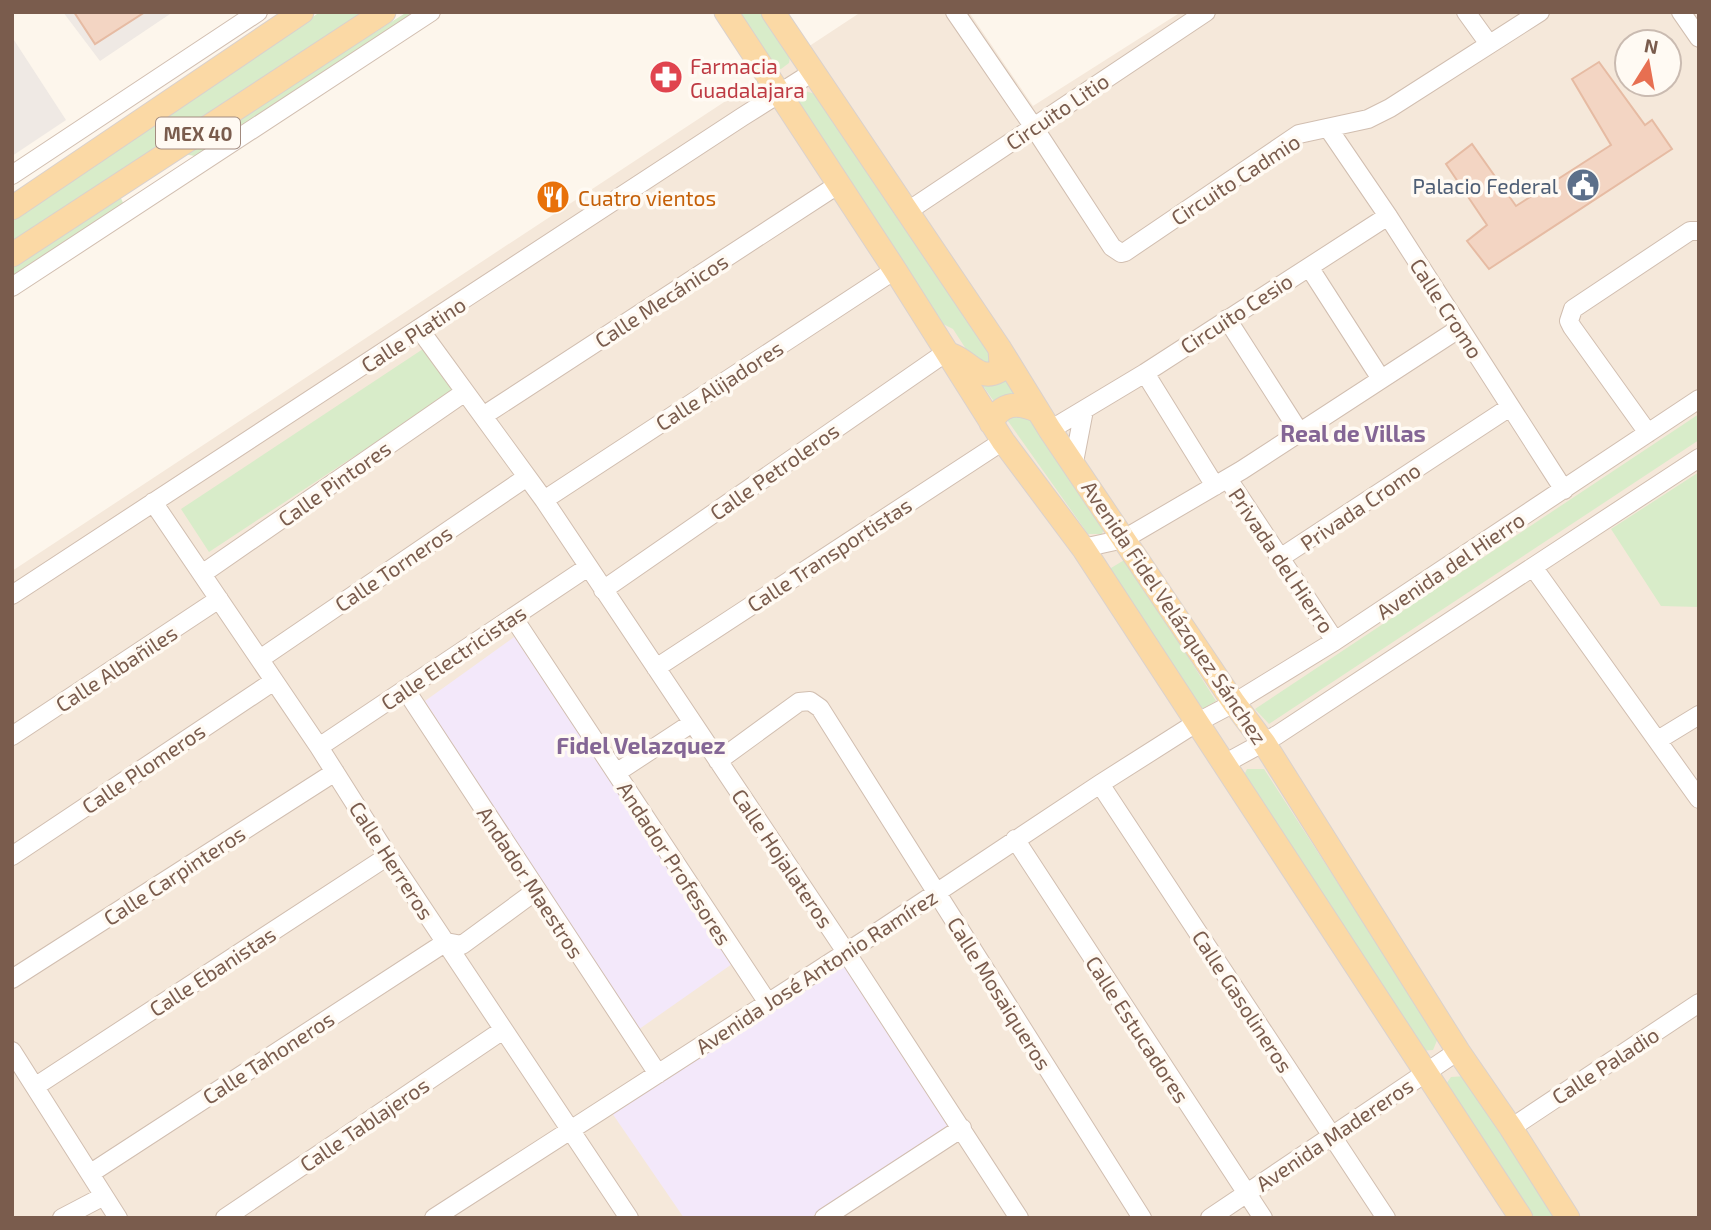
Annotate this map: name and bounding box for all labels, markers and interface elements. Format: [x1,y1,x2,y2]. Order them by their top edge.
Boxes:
north arrow [1613,28,1683,98]
text: N [1642,33,1660,58]
place label: Farmacia Guadalajara [690,53,805,103]
pharmacy icon: Farmacia Guadalajara [647,58,685,96]
street label: Circuito Litio [1001,67,1113,155]
road number: MEX 40 [156,118,240,148]
street label: Circuito Cadmio [1166,128,1304,230]
public building icon: Palacio Federal [1564,166,1602,204]
place label: Palacio Federal [1413,173,1559,198]
restaurant icon: Cuatro vientos [534,178,572,216]
place label: Cuatro vientos [578,185,716,210]
street label: Calle Mecánicos [590,248,732,352]
street label: Calle Cromo [1405,253,1489,363]
street label: Circuito Cesio [1175,268,1297,358]
street label: Calle Platino [356,291,470,377]
street label: Calle Alijadores [651,335,788,436]
street label: Calle Petroleros [705,417,843,525]
district label: Real de Villas [1280,419,1426,447]
street label: Calle Pintores [273,435,395,531]
street label: Privada Cromo [1295,457,1425,555]
street label: Avenida Fidel Velázquez Sánchez [1077,475,1273,749]
street label: Privada del Hierro [1224,483,1340,637]
street label: Calle Transportistas [742,491,916,617]
street label: Avenida del Hierro [1371,506,1529,624]
street label: Calle Torneros [330,520,456,616]
street label: Calle Electricistas [376,599,530,715]
street label: Calle Albañiles [51,619,181,717]
street label: Calle Plomeros [77,718,209,818]
district label: Fidel Velazquez [556,731,726,759]
street label: Andador Profesores [613,777,737,949]
street label: Calle Hojalateros [726,784,839,933]
street label: Calle Herreros [345,796,439,924]
street label: Andador Maestros [473,801,589,963]
street label: Calle Carpinteros [99,820,249,930]
street label: Avenida José Antonio Ramírez [691,883,941,1059]
street label: Calle Mosaiqueros [943,912,1057,1074]
street label: Calle Ebanistas [144,921,280,1021]
street label: Calle Gasolineros [1188,925,1298,1077]
street label: Calle Estucadores [1081,951,1195,1107]
street label: Calle Tahoneros [198,1005,338,1109]
street label: Calle Paladio [1547,1021,1663,1109]
street label: Calle Tablajeros [295,1072,434,1177]
street label: Avenida Madereros [1251,1072,1417,1196]

